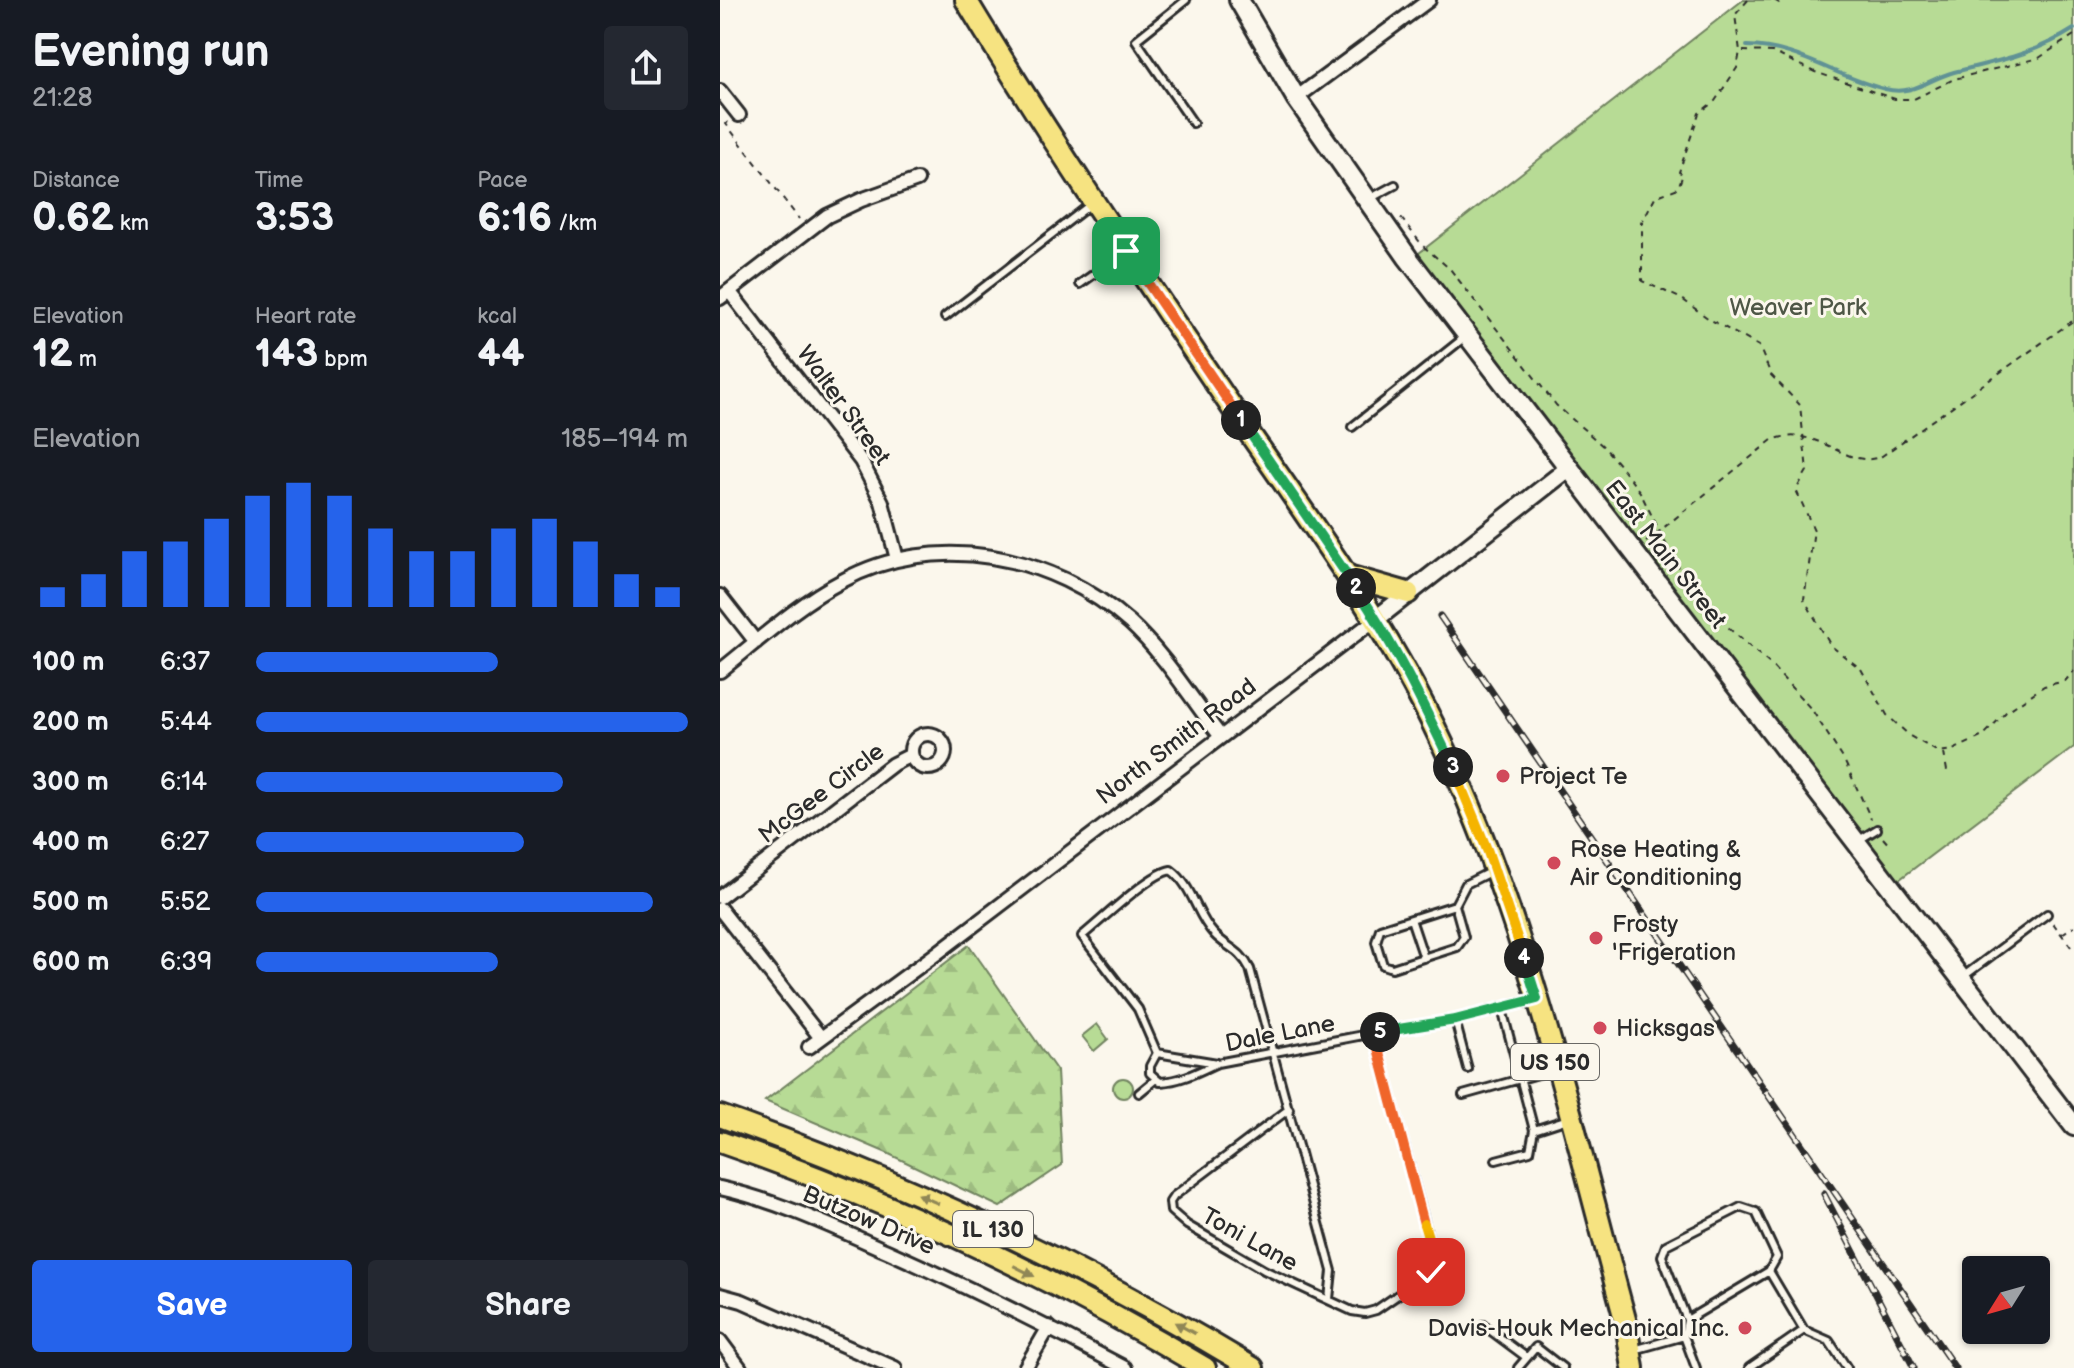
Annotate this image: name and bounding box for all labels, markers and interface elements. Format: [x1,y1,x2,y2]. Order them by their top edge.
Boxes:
text: Evening run [32,26,269,79]
button: share [604,26,688,110]
text: 21:28 [32,83,93,114]
text: Distance [32,167,120,194]
text: Time [255,167,303,194]
text: Pace [477,167,528,194]
text: 0.62 [32,194,114,242]
text: 3:53 [255,194,334,242]
text: 6:16 [477,194,552,242]
text: km [114,210,149,237]
text: /km [552,210,597,237]
pin [1092,217,1160,285]
icon: arrive [1104,229,1148,273]
park label: Weaver Park [1729,293,1867,322]
text: Elevation [32,303,124,330]
text: Heart rate [255,303,356,330]
text: kcal [477,303,517,330]
text: 12 [32,330,73,378]
text: 143 [255,330,318,378]
text: 44 [477,330,524,378]
street label: Walter Street [790,340,897,471]
text: m [73,346,97,373]
text: bpm [318,346,368,373]
pin: 1 [1221,400,1261,440]
text: 1 [1236,406,1246,433]
text: Elevation [32,424,140,455]
text: 185–194 m [561,424,688,455]
street label: East Main Street [1599,474,1733,635]
pin: 2 [1336,568,1376,608]
text: 2 [1349,574,1363,601]
text: 100 m [32,647,105,678]
text: 6:37 [160,647,210,678]
street label: North Smith Road [1091,672,1262,811]
text: 200 m [32,707,109,738]
text: 5:44 [160,707,212,738]
street label: McGee Circle [753,737,890,850]
pin: 3 [1433,747,1473,787]
text: 3 [1447,753,1459,780]
place label: Project Te [1519,762,1627,791]
text: 300 m [32,767,109,798]
text: 6:14 [160,767,207,798]
marker: Project Te [1494,767,1512,785]
text: 400 m [32,827,109,858]
text: 6:27 [160,827,209,858]
place label: Rose Heating & Air Conditioning [1570,835,1742,892]
marker: Rose Heating & Air Conditioning [1545,854,1563,872]
text: 500 m [32,887,109,918]
text: 5:52 [160,887,210,918]
place label: Frosty 'Frigeration [1612,910,1736,967]
marker: Frosty 'Frigeration [1587,929,1605,947]
pin: 4 [1504,938,1544,978]
text: 4 [1518,944,1530,971]
text: 600 m [32,947,109,978]
text: 6:39 [160,947,212,978]
street label: Dale Lane [1223,1009,1337,1058]
pin: 5 [1360,1012,1400,1052]
place label: Hicksgas [1616,1014,1715,1043]
text: 5 [1374,1018,1386,1045]
marker: Hicksgas [1591,1019,1609,1037]
road number: US 150 [1511,1044,1599,1080]
street label: Butzow Drive [798,1180,939,1261]
one-way arrow [917,1192,940,1206]
street label: Toni Lane [1197,1201,1303,1278]
road number: IL 130 [953,1211,1033,1247]
pin [1397,1238,1465,1306]
icon: check [1409,1250,1453,1294]
north arrow [1962,1256,2050,1344]
map controls [1962,1256,2050,1344]
button: Save [32,1260,352,1352]
button: Share [368,1260,688,1352]
one-way arrow [1012,1264,1035,1278]
place label: Davis-Houk Mechanical Inc. [1428,1314,1729,1343]
marker: Davis-Houk Mechanical Inc. [1736,1319,1754,1337]
one-way arrow [1174,1322,1197,1335]

